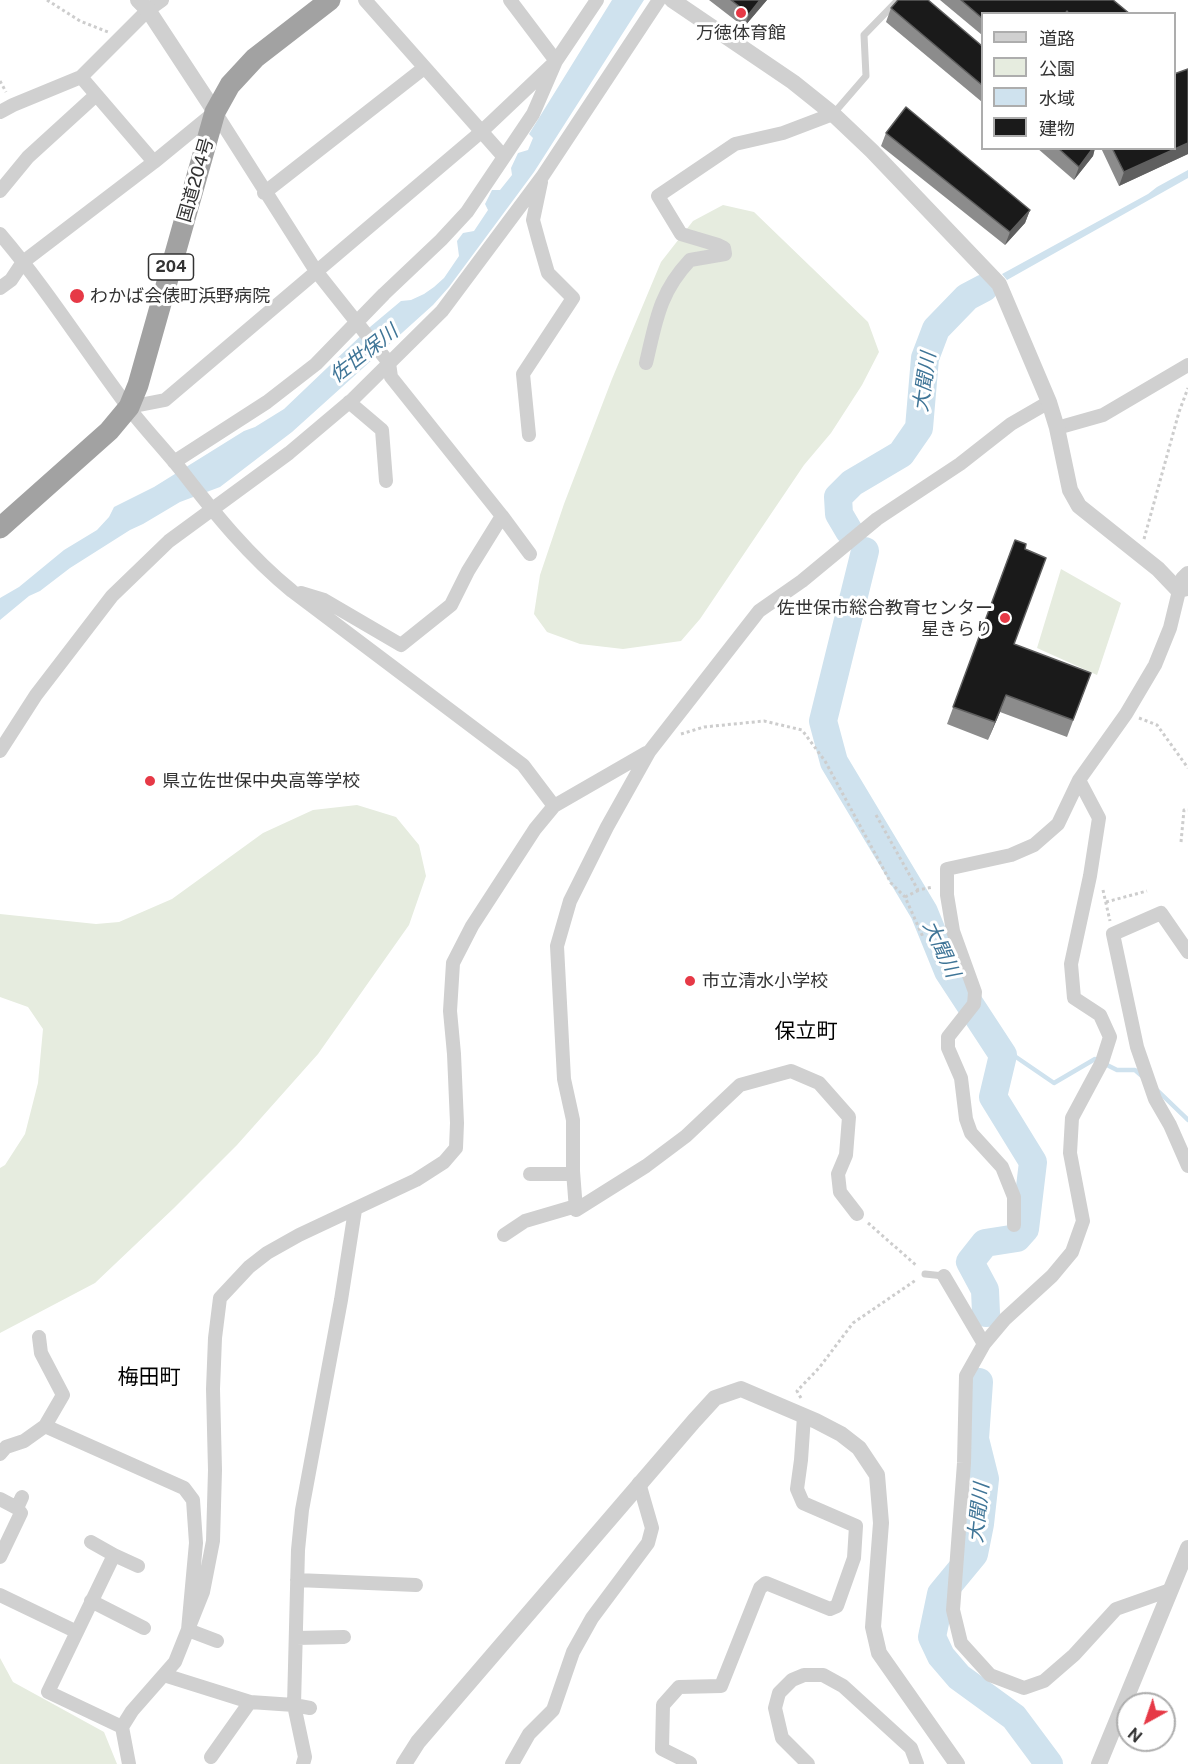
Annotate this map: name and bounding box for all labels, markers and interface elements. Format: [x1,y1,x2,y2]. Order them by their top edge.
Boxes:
marker: 万徳体育館 [734,6,748,20]
legend [981,12,1176,150]
place label: 万徳体育館 [696,22,786,44]
text: 道路 [1039,28,1075,49]
text: 公園 [1039,58,1075,79]
text: 水域 [1039,88,1075,109]
text: 建物 [1039,118,1075,139]
street label: 国道204号 [174,135,218,225]
road number: 204 [148,254,194,280]
place label: わかば会俵町浜野病院 [90,285,270,307]
marker: わかば会俵町浜野病院 [68,287,86,305]
water label: 佐世保川 [325,320,403,388]
water label: 大聞川 [909,351,941,413]
place label: 佐世保市総合教育センター 星きらり [777,597,993,640]
marker: 佐世保市総合教育センター 星きらり [998,611,1012,625]
place label: 県立佐世保中央高等学校 [162,770,360,792]
marker: 県立佐世保中央高等学校 [143,774,157,788]
water label: 大聞川 [917,917,965,981]
place label: 市立清水小学校 [702,970,828,992]
marker: 市立清水小学校 [683,974,697,988]
district label: 保立町 [775,1019,837,1045]
district label: 梅田町 [118,1365,180,1391]
water label: 大聞川 [964,1482,994,1544]
north arrow [1116,1692,1176,1752]
text: N [1124,1723,1146,1746]

